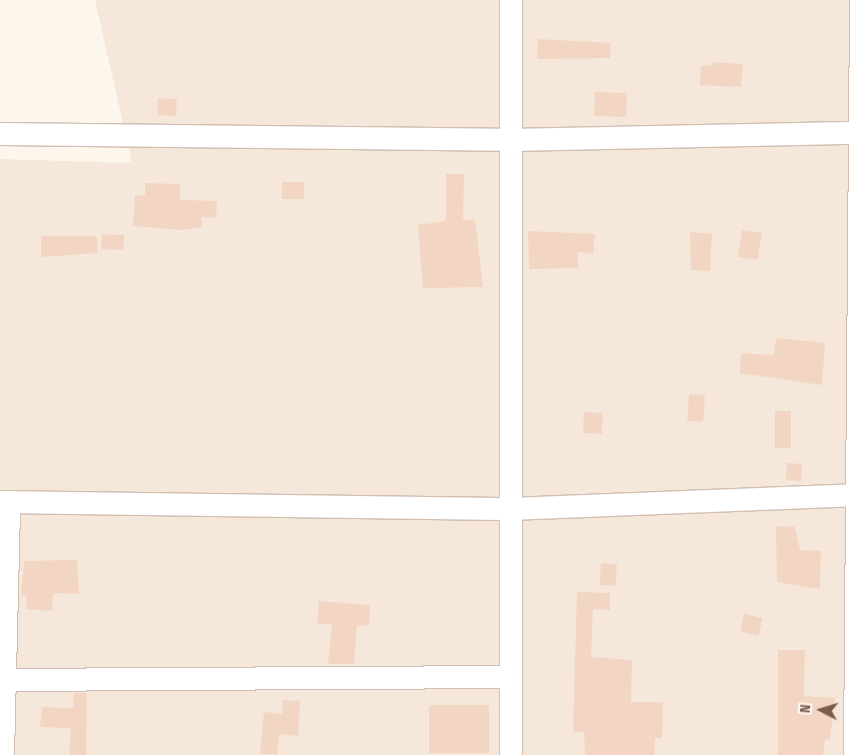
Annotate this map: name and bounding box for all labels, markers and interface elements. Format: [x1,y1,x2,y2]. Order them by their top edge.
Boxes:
north arrow [796,685,846,735]
text: N [797,704,814,714]

